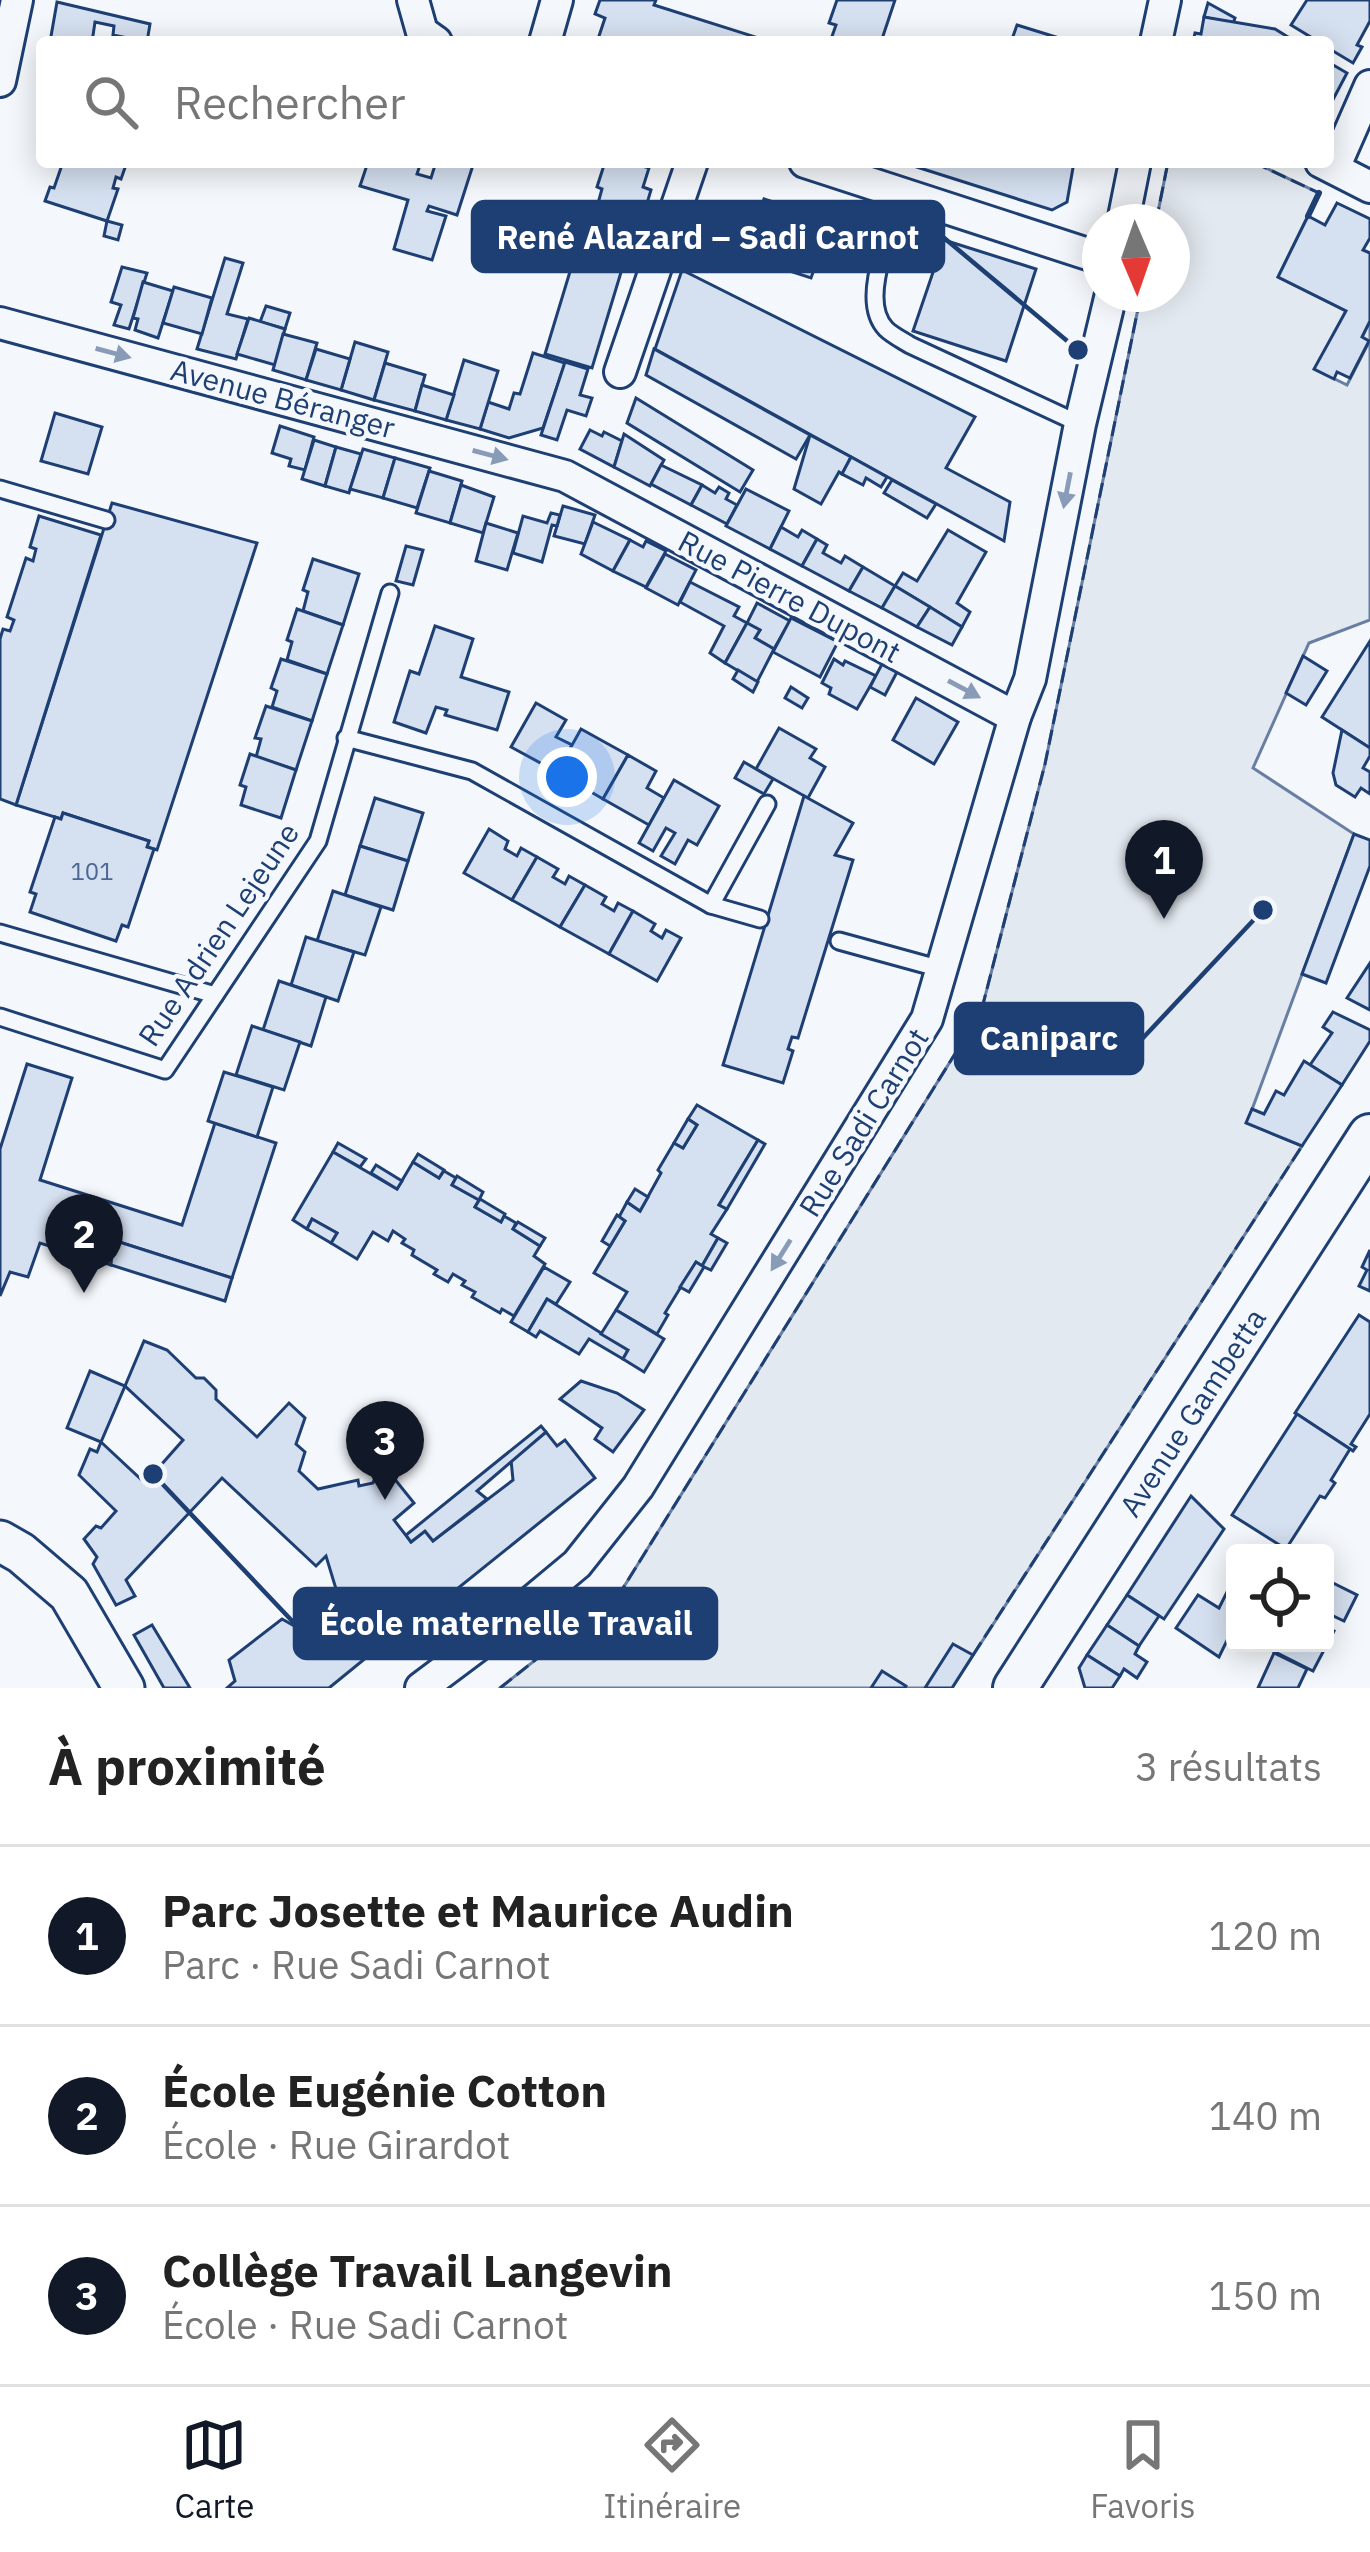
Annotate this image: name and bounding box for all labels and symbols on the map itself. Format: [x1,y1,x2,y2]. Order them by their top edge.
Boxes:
callout: René Alazard – Sadi Carnot [473,202,943,271]
north arrow [1082,204,1190,312]
text: René Alazard – Sadi Carnot [497,215,919,258]
one-way arrow [95,344,132,363]
street label: Avenue Béranger [167,349,399,447]
one-way arrow [471,446,508,465]
one-way arrow [1057,472,1076,510]
street label: Rue Pierre Dupont [672,521,908,671]
one-way arrow [947,678,982,699]
your location [537,747,597,807]
street label: Rue Adrien Lejeune [129,815,307,1053]
pin: 1 [1125,820,1203,919]
house number: 101 [70,855,114,887]
callout: Caniparc [956,1004,1142,1073]
text: Caniparc [980,1016,1118,1059]
street label: Rue Sadi Carnot [789,1020,937,1224]
pin: 2 [45,1194,123,1293]
one-way arrow [771,1238,792,1272]
street label: Avenue Gambetta [1110,1300,1274,1524]
pin: 3 [346,1401,424,1500]
callout: École maternelle Travail [295,1589,716,1658]
text: École maternelle Travail [319,1601,693,1644]

